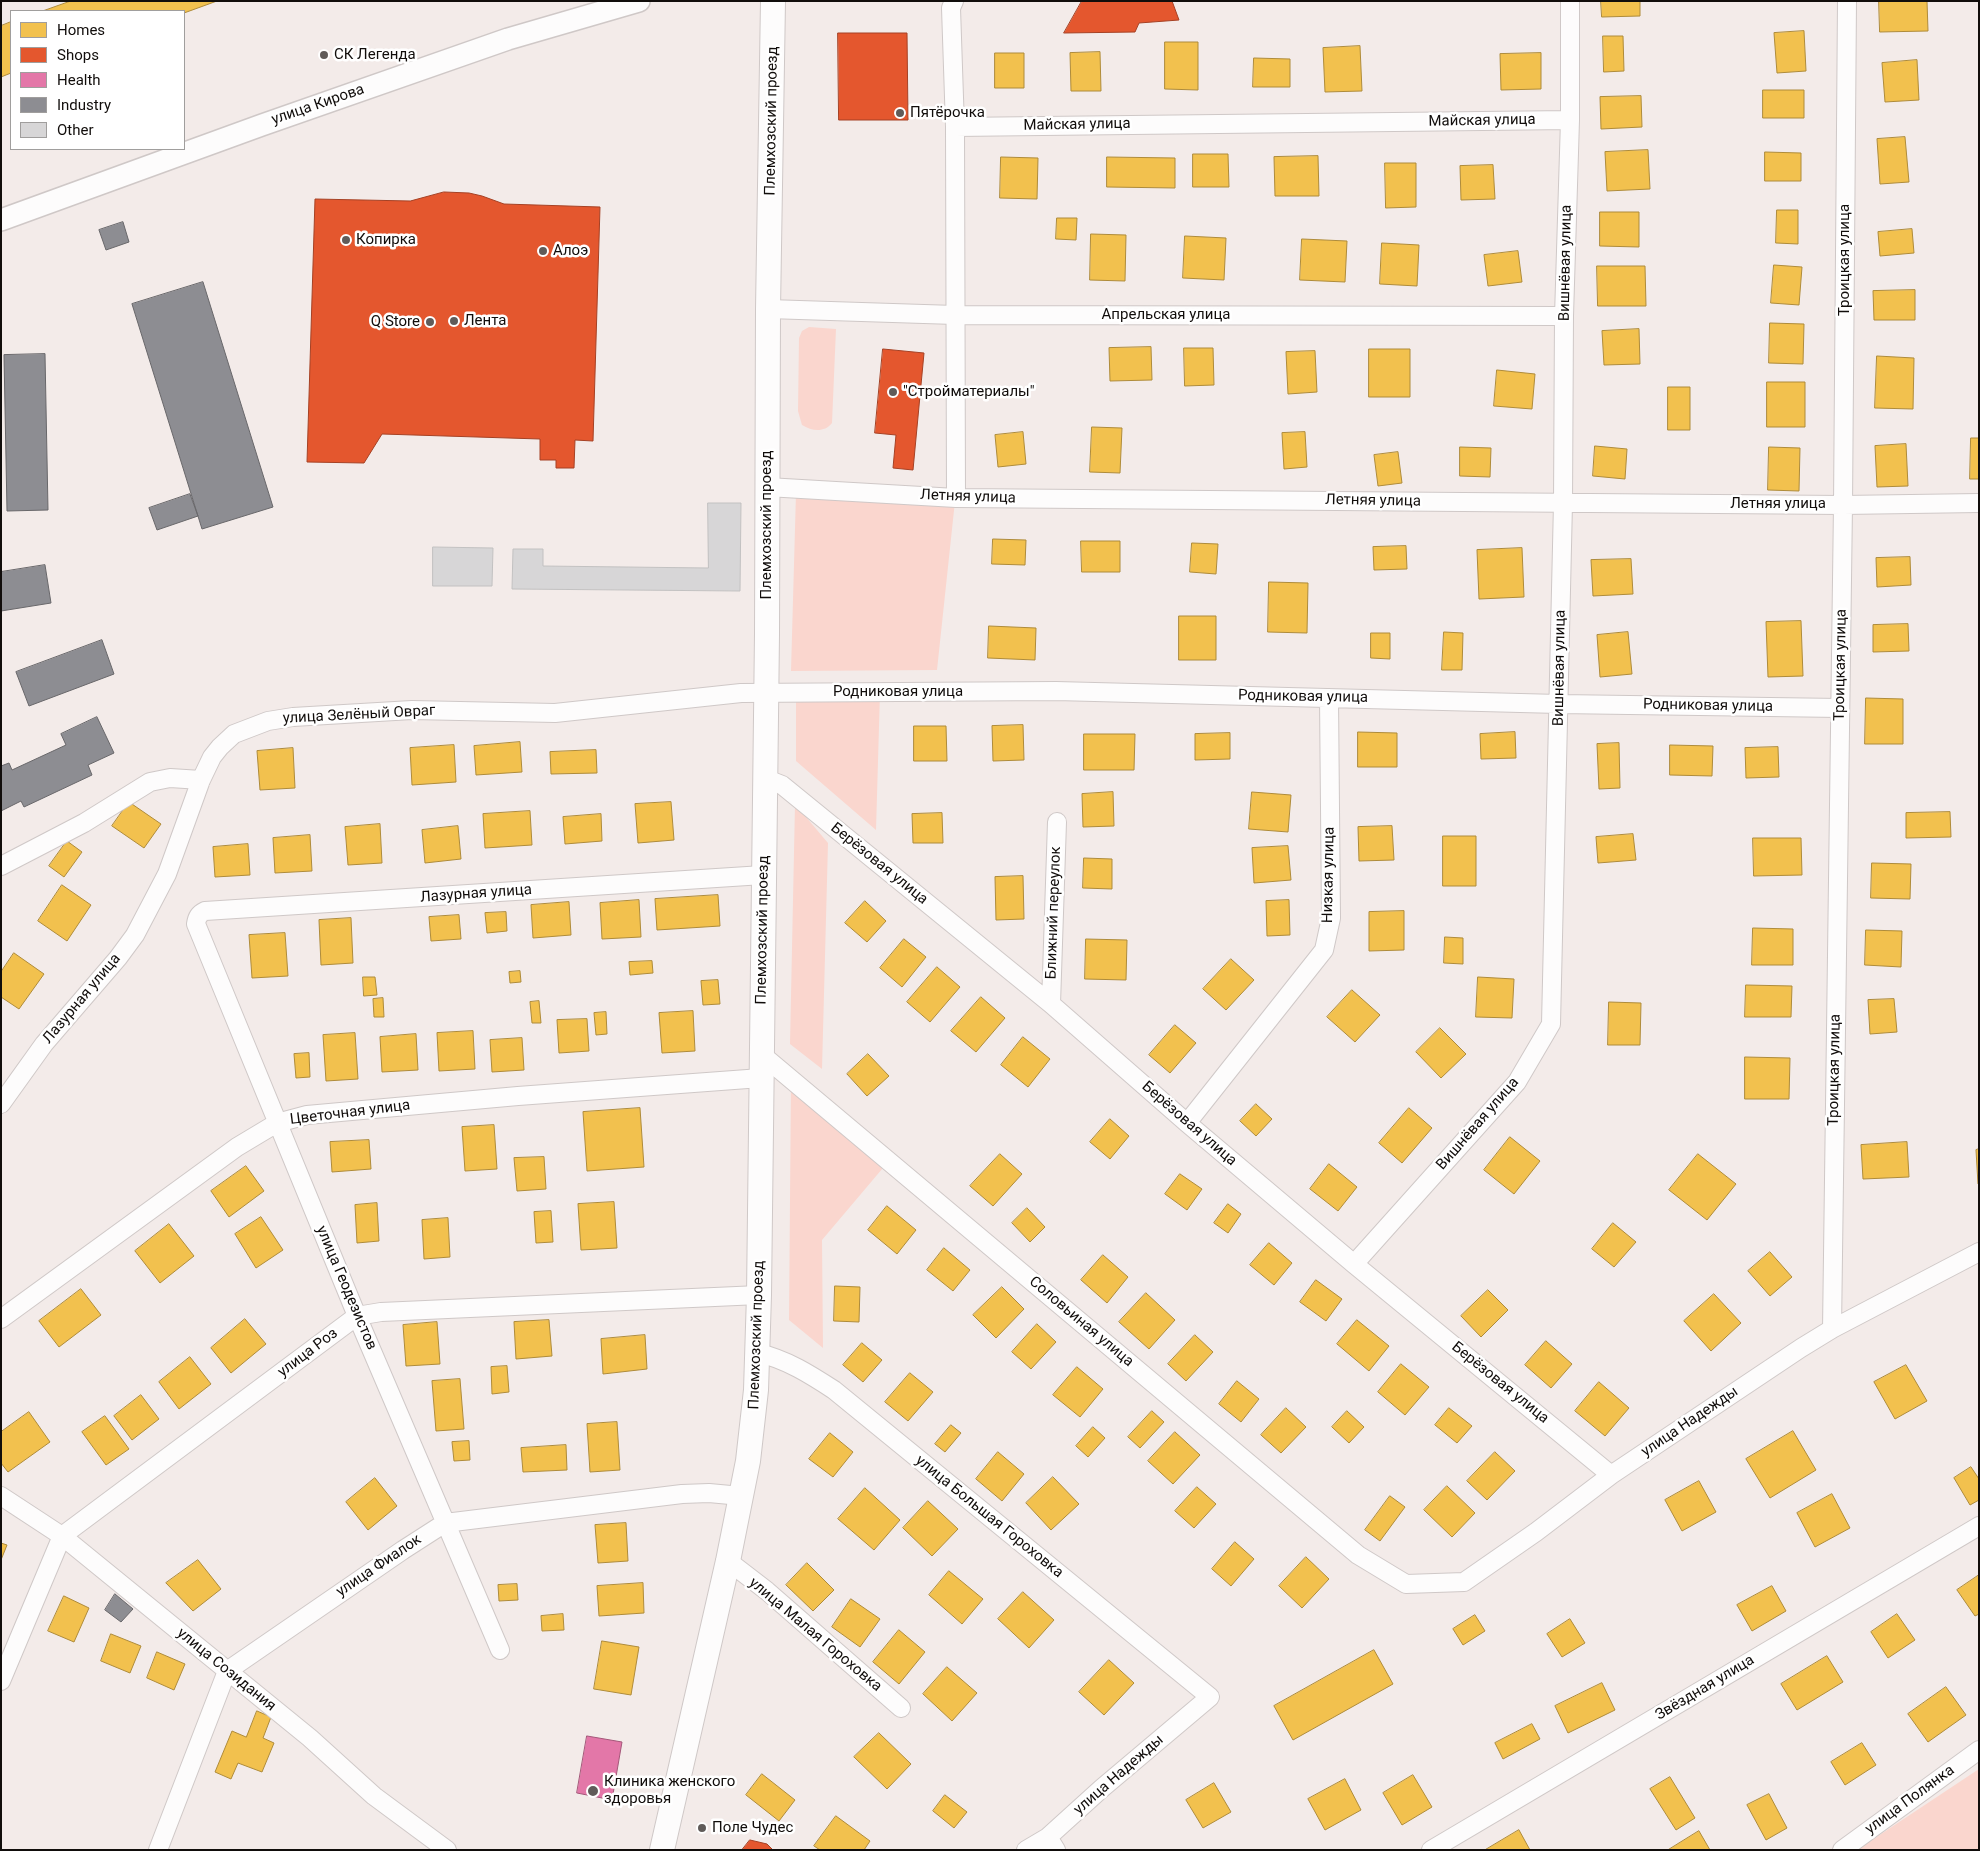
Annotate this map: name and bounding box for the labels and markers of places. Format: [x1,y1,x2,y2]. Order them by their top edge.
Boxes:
place label: СК Легенда [334,46,416,64]
marker: СК Легенда [318,49,330,61]
place label: Пятёрочка [910,104,985,122]
marker: Пятёрочка [894,107,906,119]
place label: Копирка [356,231,416,249]
marker: Копирка [340,234,352,246]
place label: Алоэ [553,242,588,260]
marker: Алоэ [537,245,549,257]
place label: Лента [464,312,506,330]
place label: Q Store [371,313,420,331]
marker: Лента [448,315,460,327]
marker: Q Store [424,316,436,328]
place label: "Стройматериалы" [903,383,1035,401]
marker: "Стройматериалы" [887,386,899,398]
place label: Клиника женского здоровья [604,1773,735,1808]
marker: Клиника женского здоровья [586,1784,600,1798]
place label: Поле Чудес [712,1819,793,1837]
marker: Поле Чудес [696,1822,708,1834]

